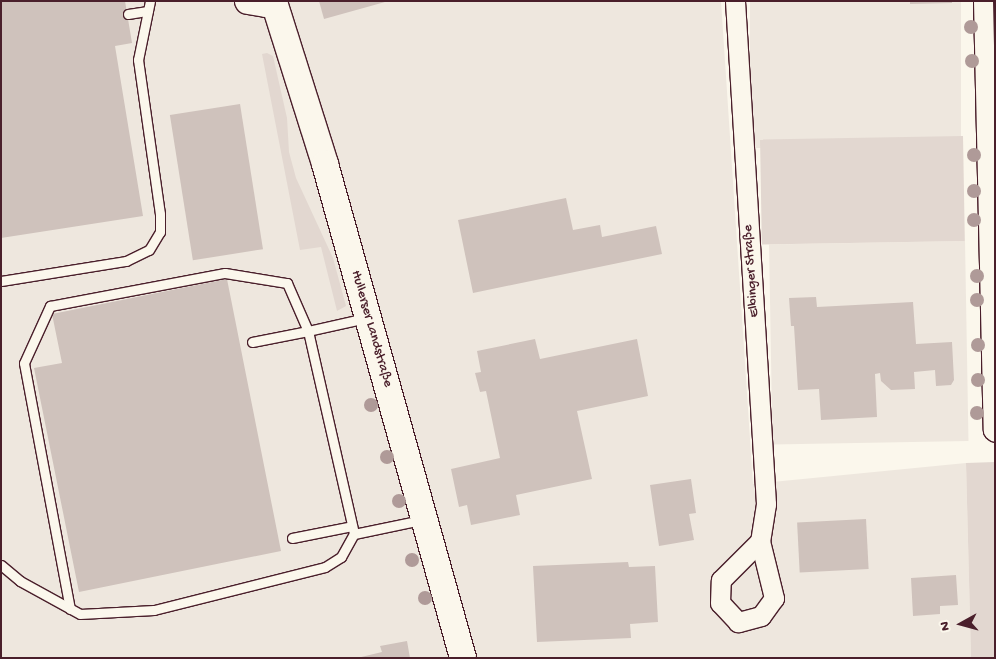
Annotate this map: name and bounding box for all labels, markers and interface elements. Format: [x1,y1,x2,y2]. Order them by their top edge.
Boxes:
street label: Elbinger Straße [740,224,764,318]
street label: Hullerser Landstraße [346,269,396,389]
north arrow [936,599,986,649]
text: N [937,620,955,631]

